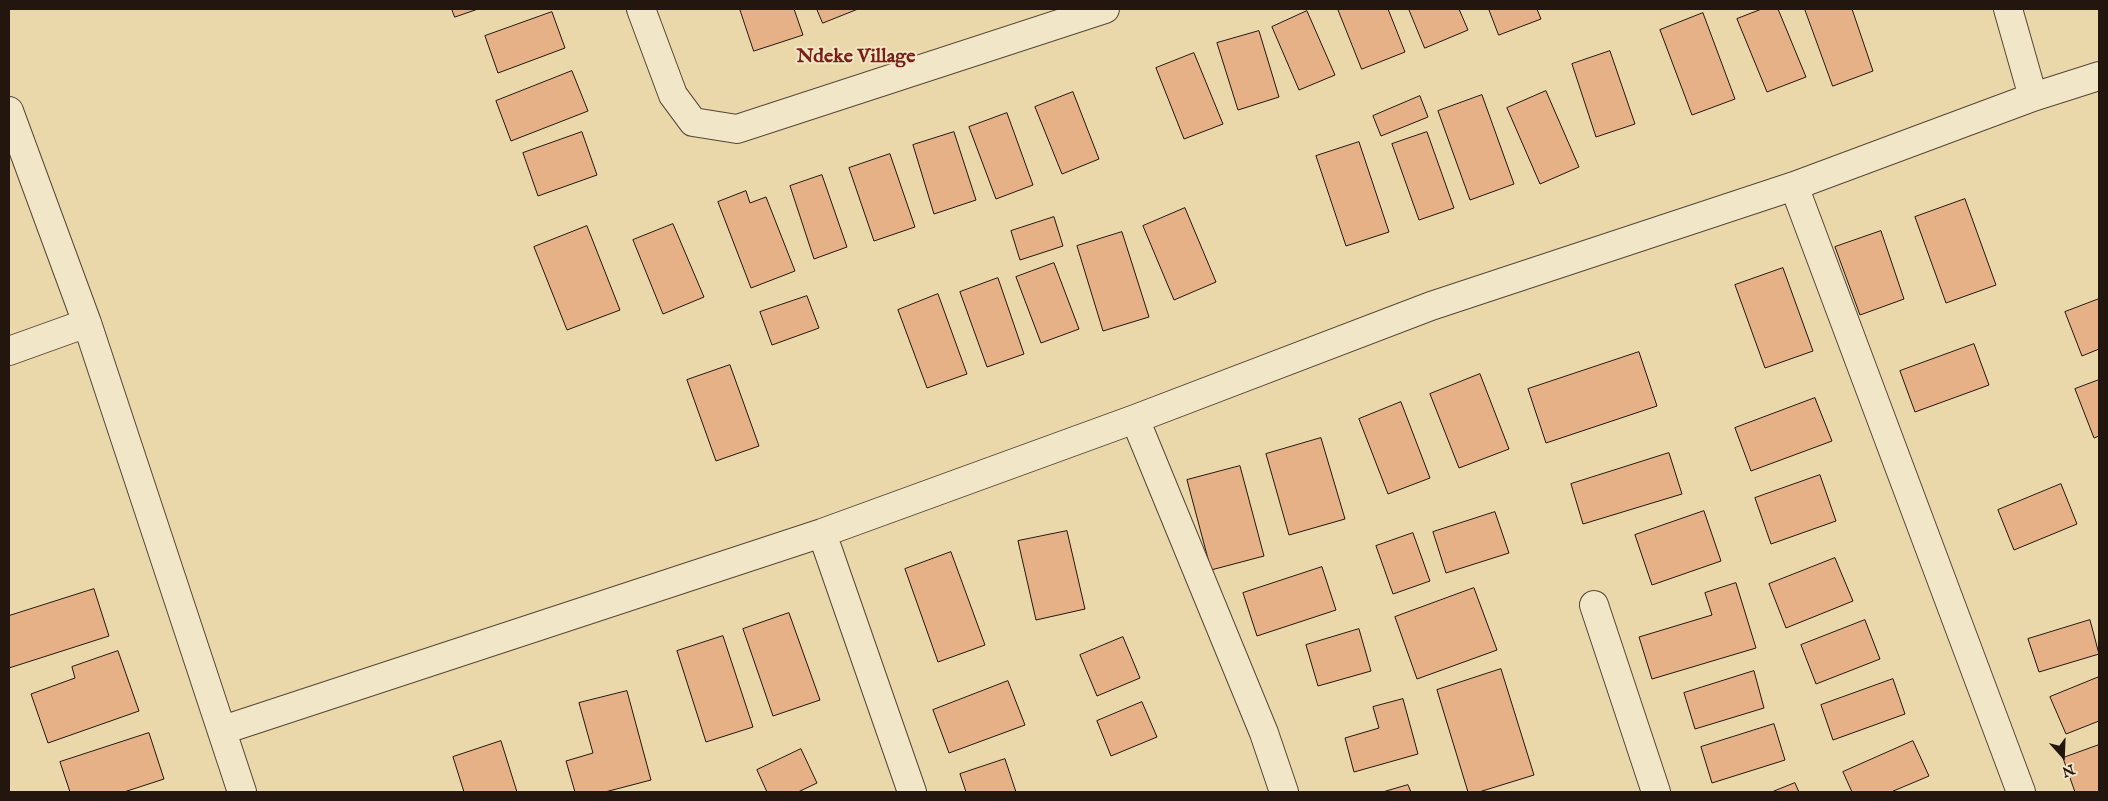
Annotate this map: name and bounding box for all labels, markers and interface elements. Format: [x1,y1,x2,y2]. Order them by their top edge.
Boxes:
district label: Ndeke Village [797,46,915,70]
north arrow [2038,731,2088,781]
text: N [2059,760,2077,781]

